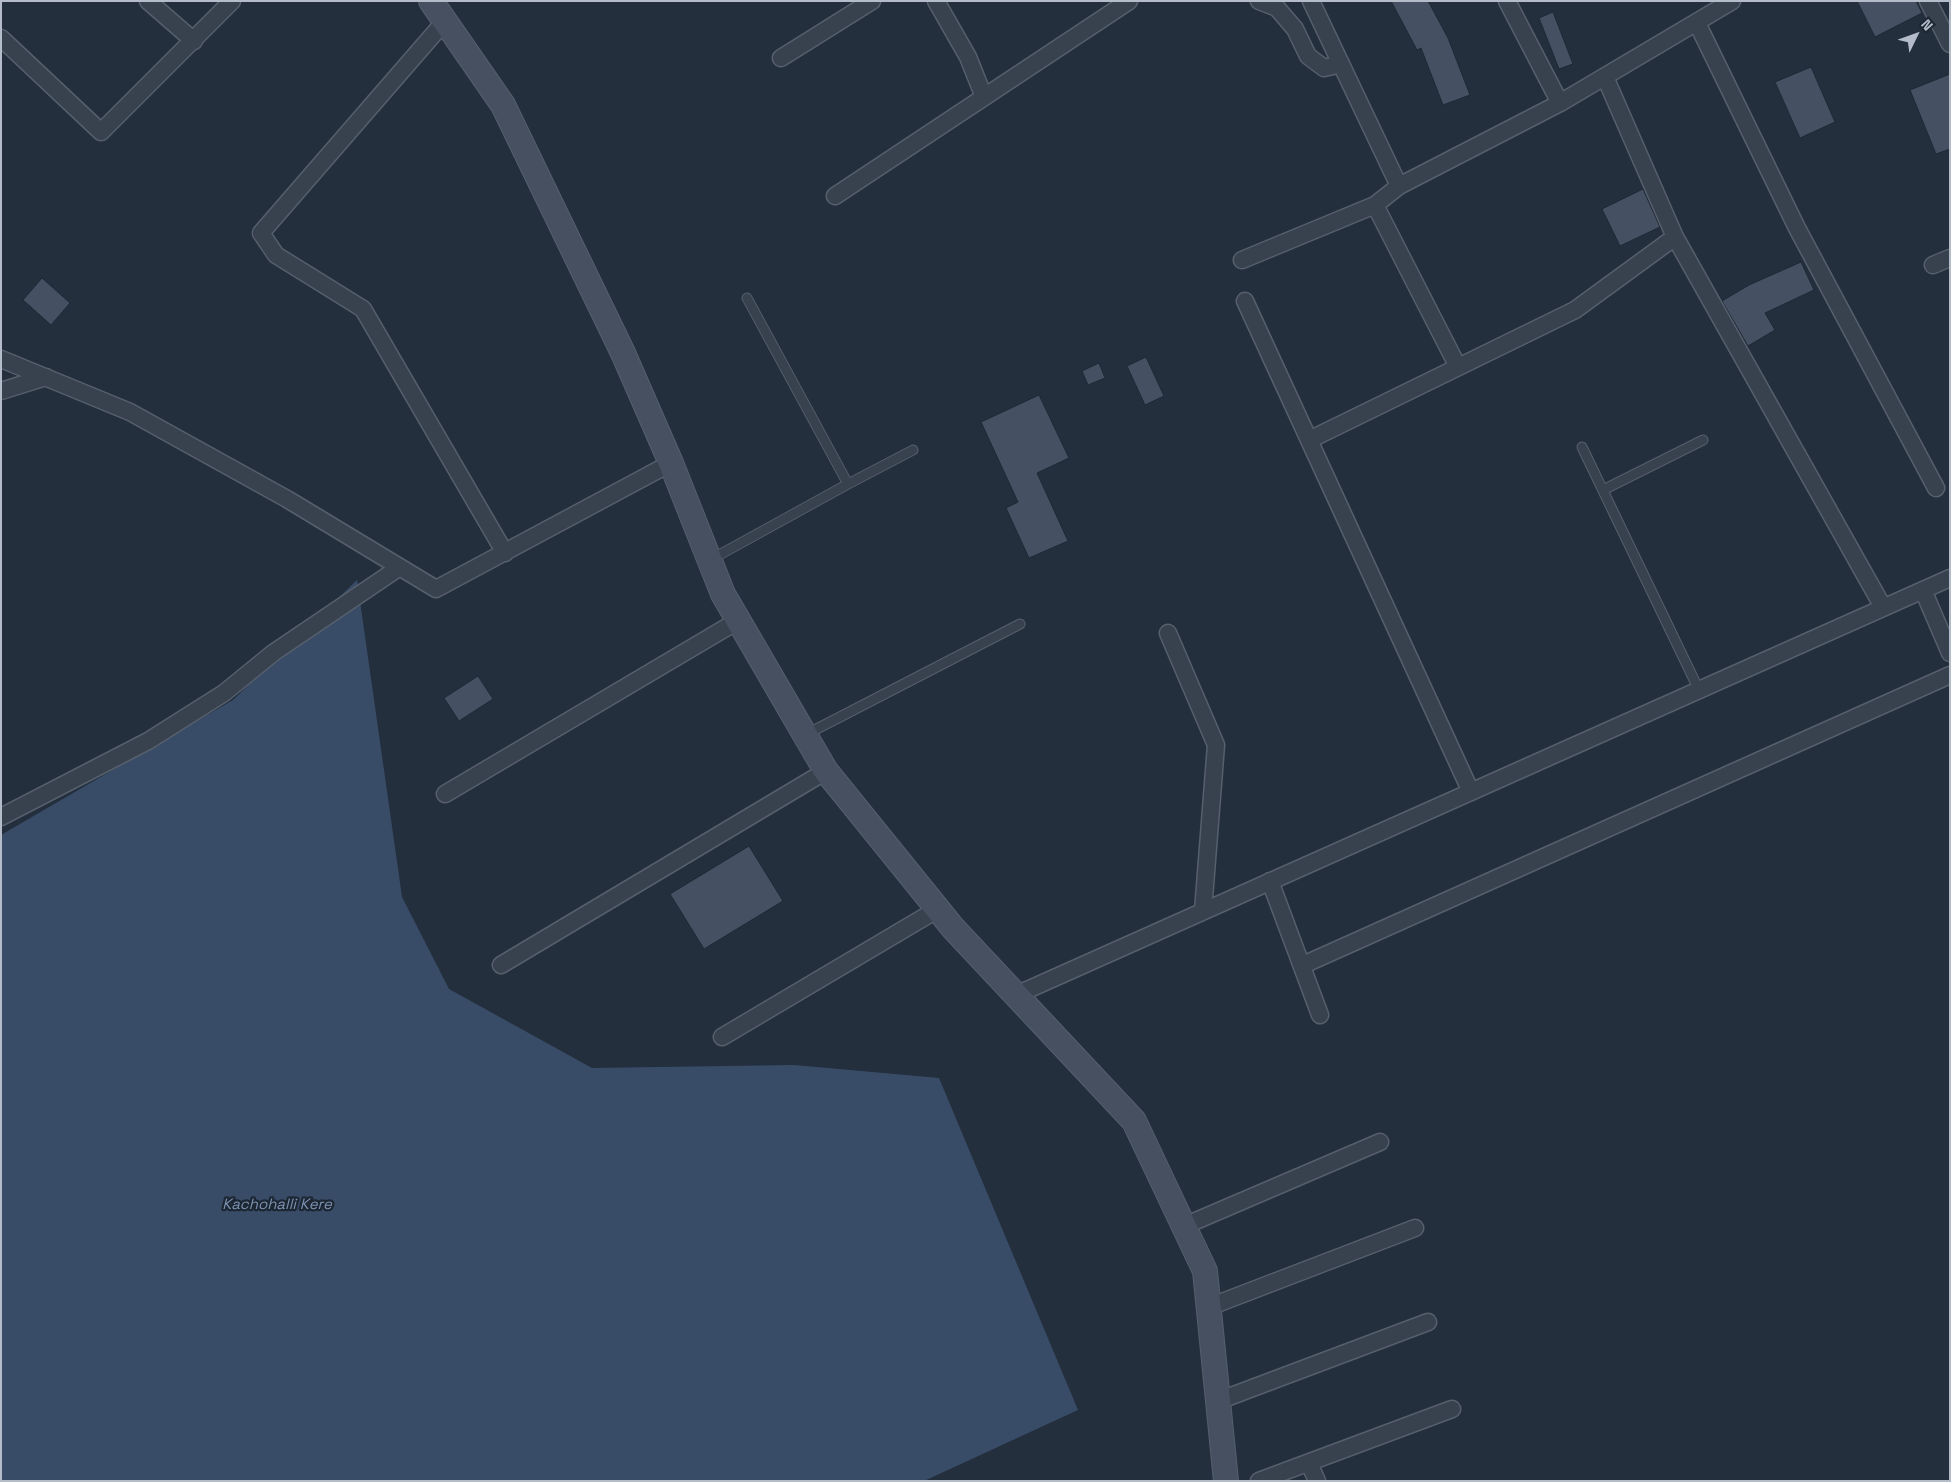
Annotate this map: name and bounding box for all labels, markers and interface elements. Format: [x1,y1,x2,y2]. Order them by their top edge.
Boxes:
north arrow [1891,10,1941,60]
text: N [1917,15,1937,34]
water label: Kachohalli Kere [222,1196,332,1214]

